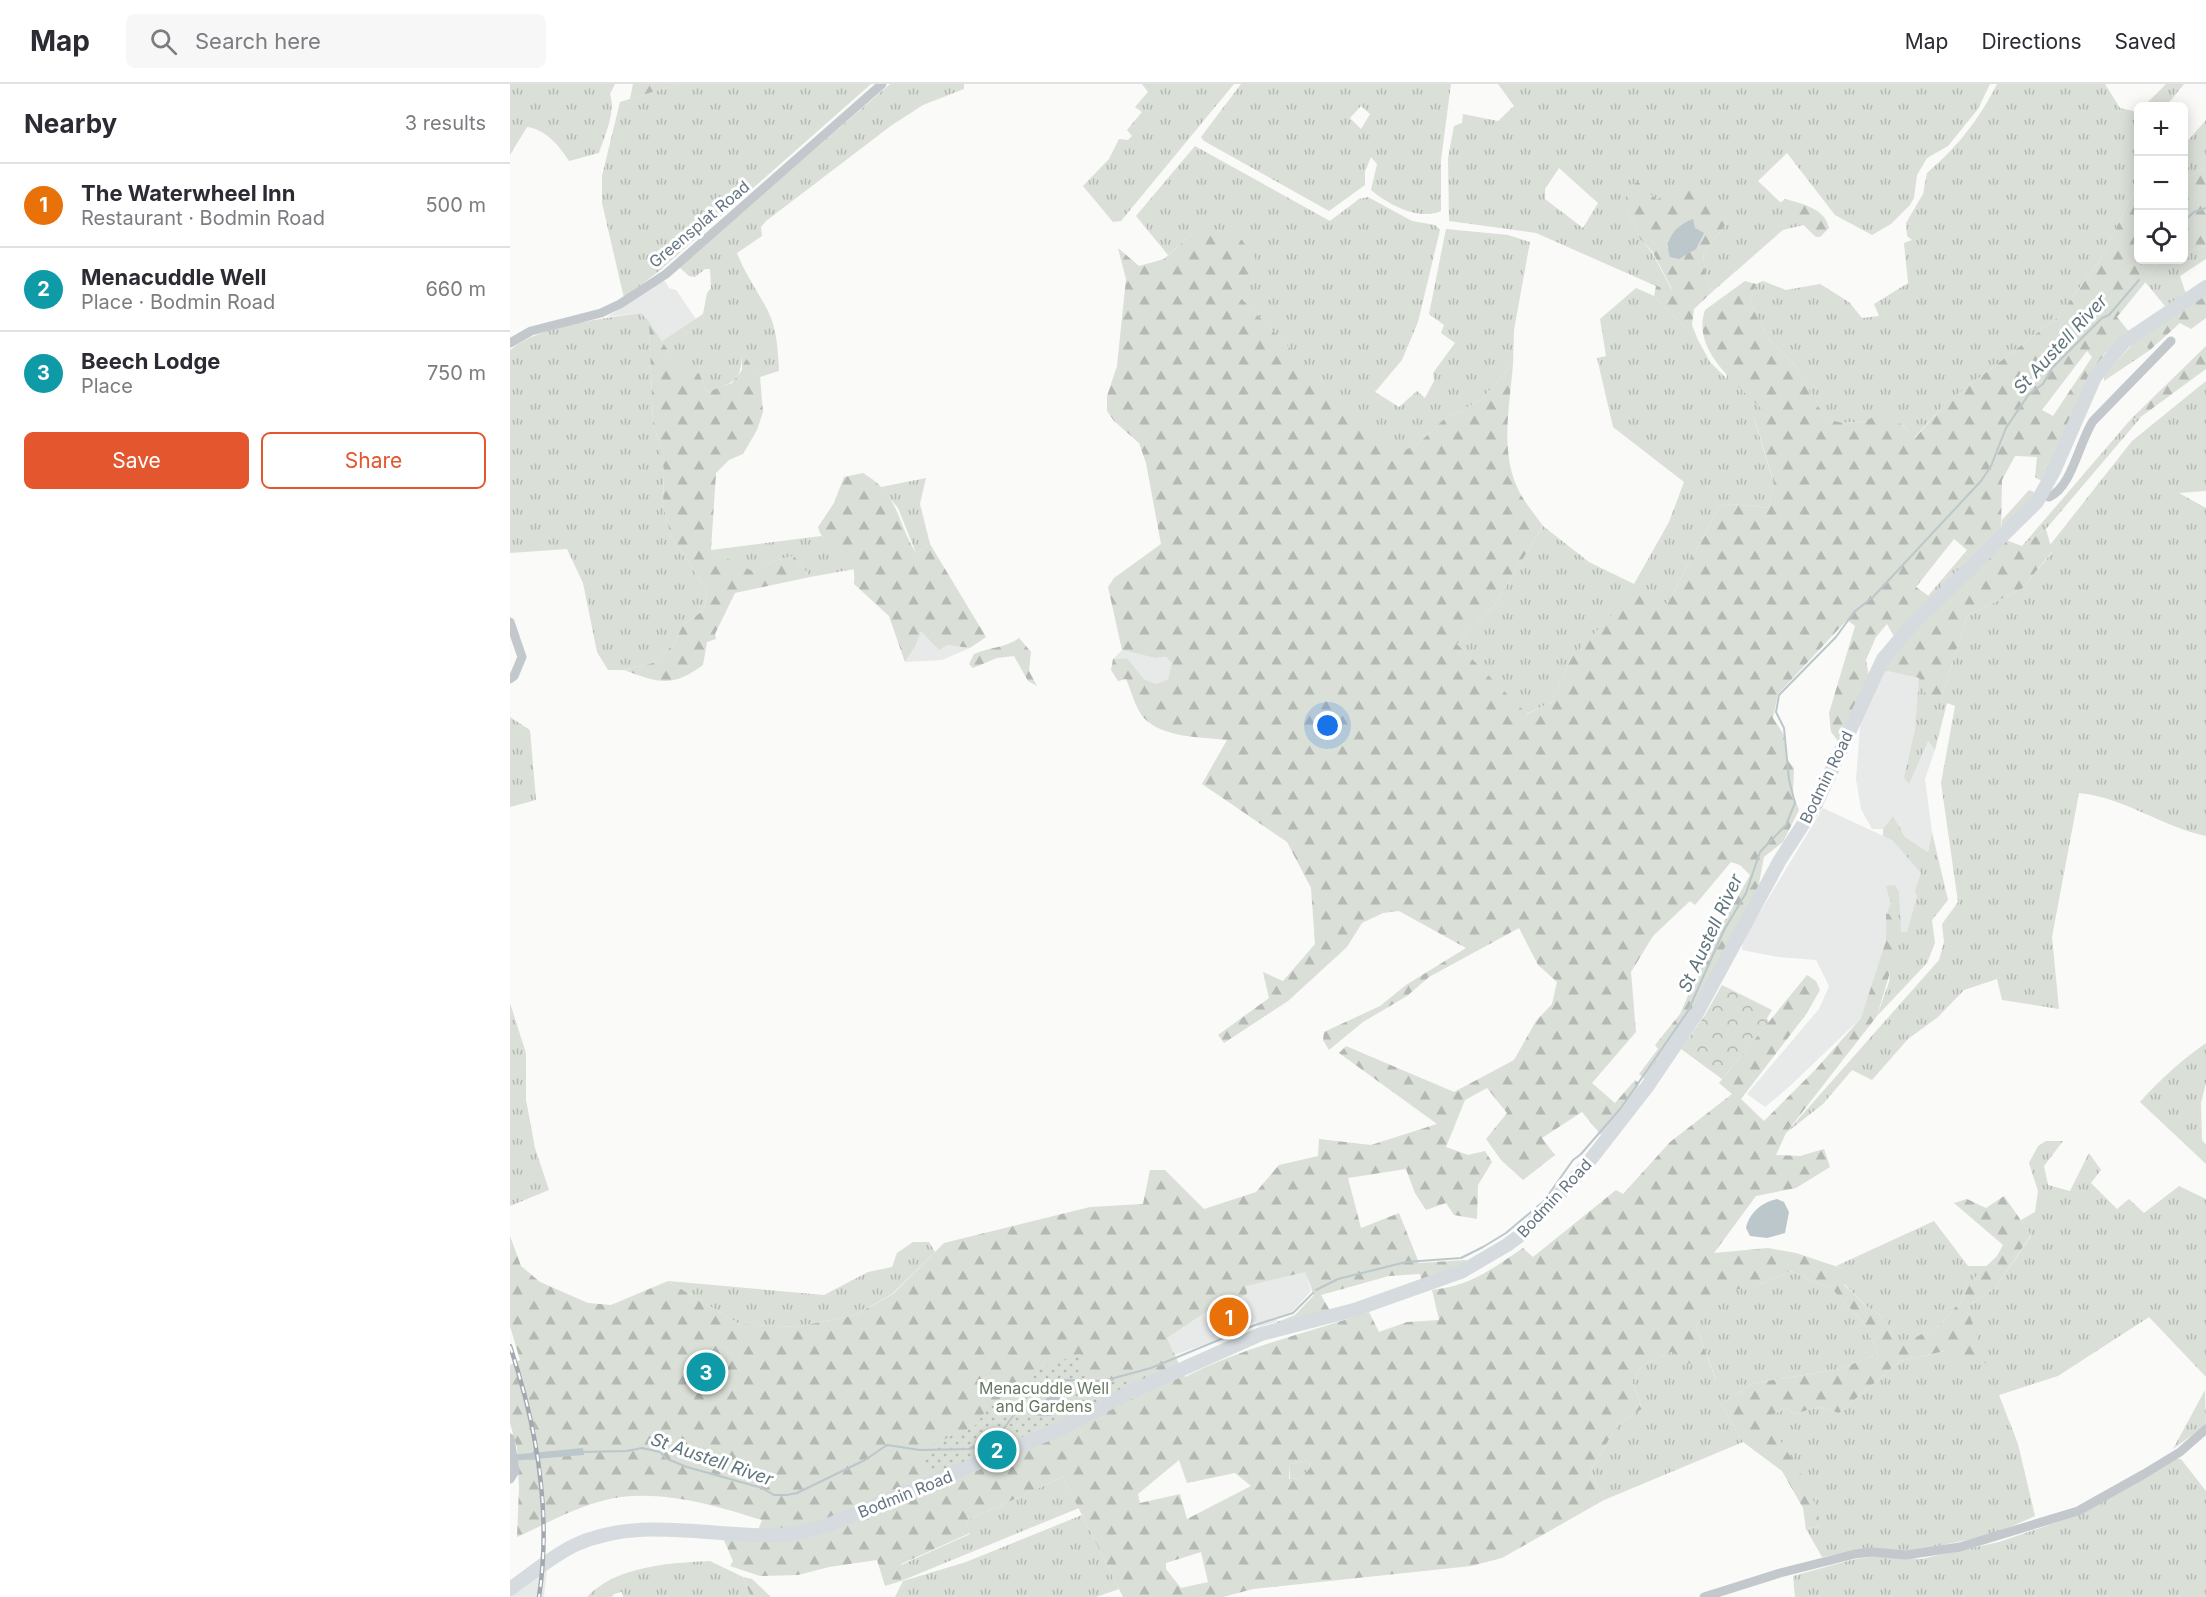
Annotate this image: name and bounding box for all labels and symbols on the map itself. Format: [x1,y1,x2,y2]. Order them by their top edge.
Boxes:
street label: Greensplat Road [645,176,753,272]
water label: St Austell River [2009,289,2112,398]
your location [1313,711,1342,740]
street label: Bodmin Road [1795,728,1857,826]
water label: St Austell River [1673,870,1747,995]
street label: Bodmin Road [1512,1155,1596,1241]
pin: 1 [1210,1294,1248,1340]
pin: 3 [686,1350,726,1394]
park label: Menacuddle Well and Gardens [979,1378,1109,1416]
water label: St Austell River [648,1428,777,1490]
pin: 2 [978,1428,1016,1472]
street label: Bodmin Road [855,1466,955,1522]

